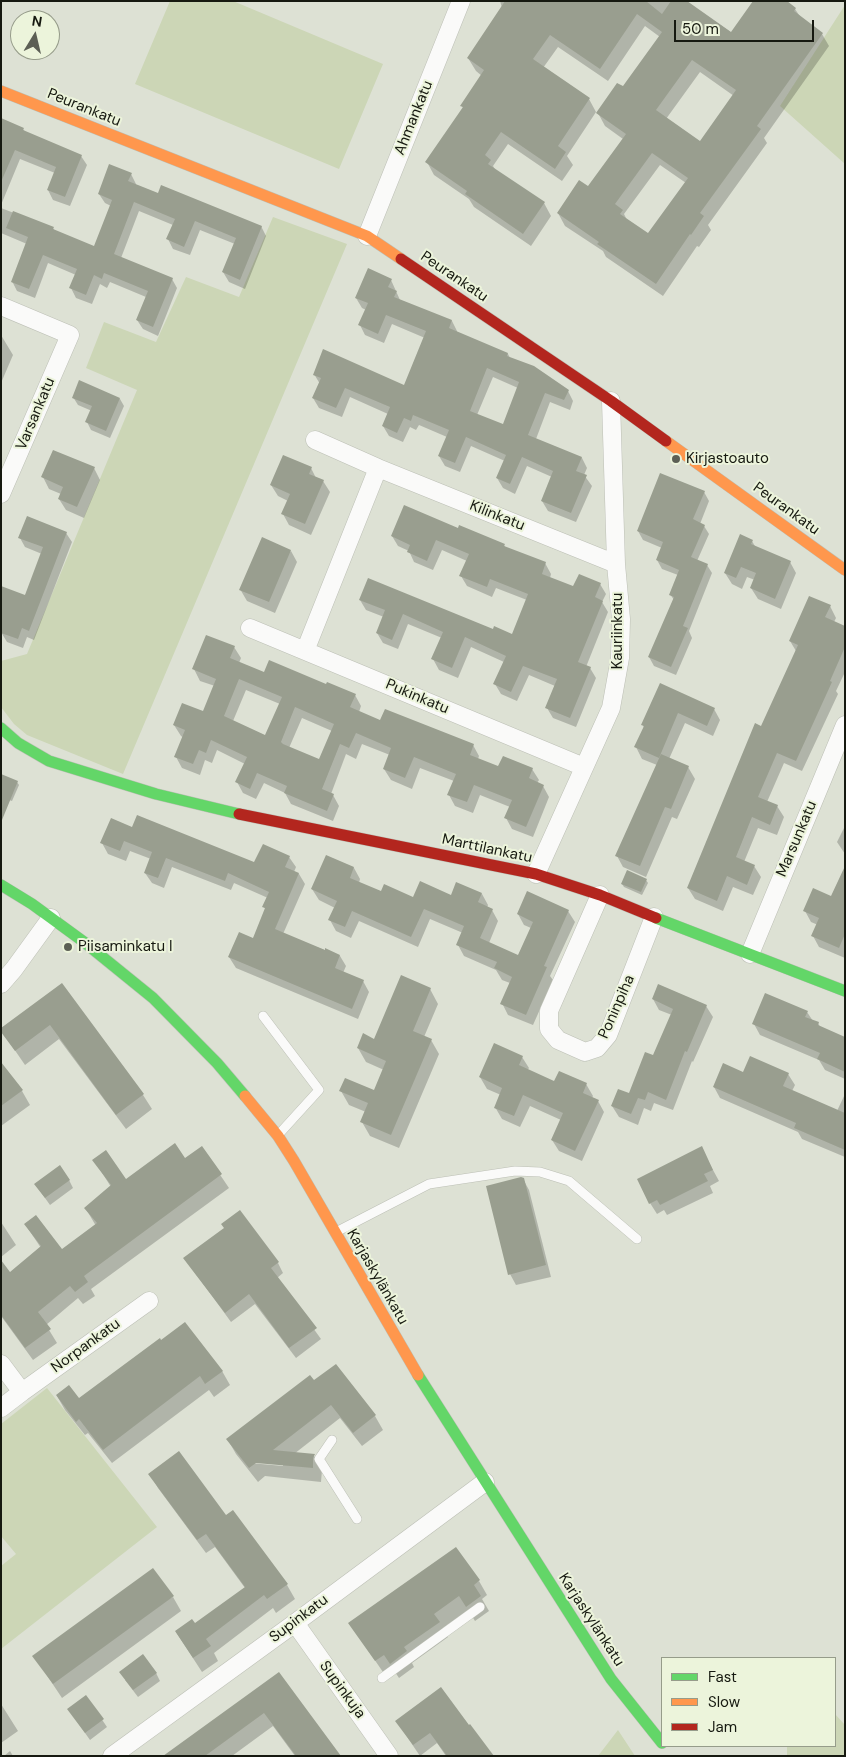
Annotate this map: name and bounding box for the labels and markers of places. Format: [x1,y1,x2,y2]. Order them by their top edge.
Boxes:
place label: Kirjastoauto [686,450,769,468]
marker: Kirjastoauto [670,453,682,465]
place label: Piisaminkatu I [78,938,173,956]
marker: Piisaminkatu I [62,941,74,953]

